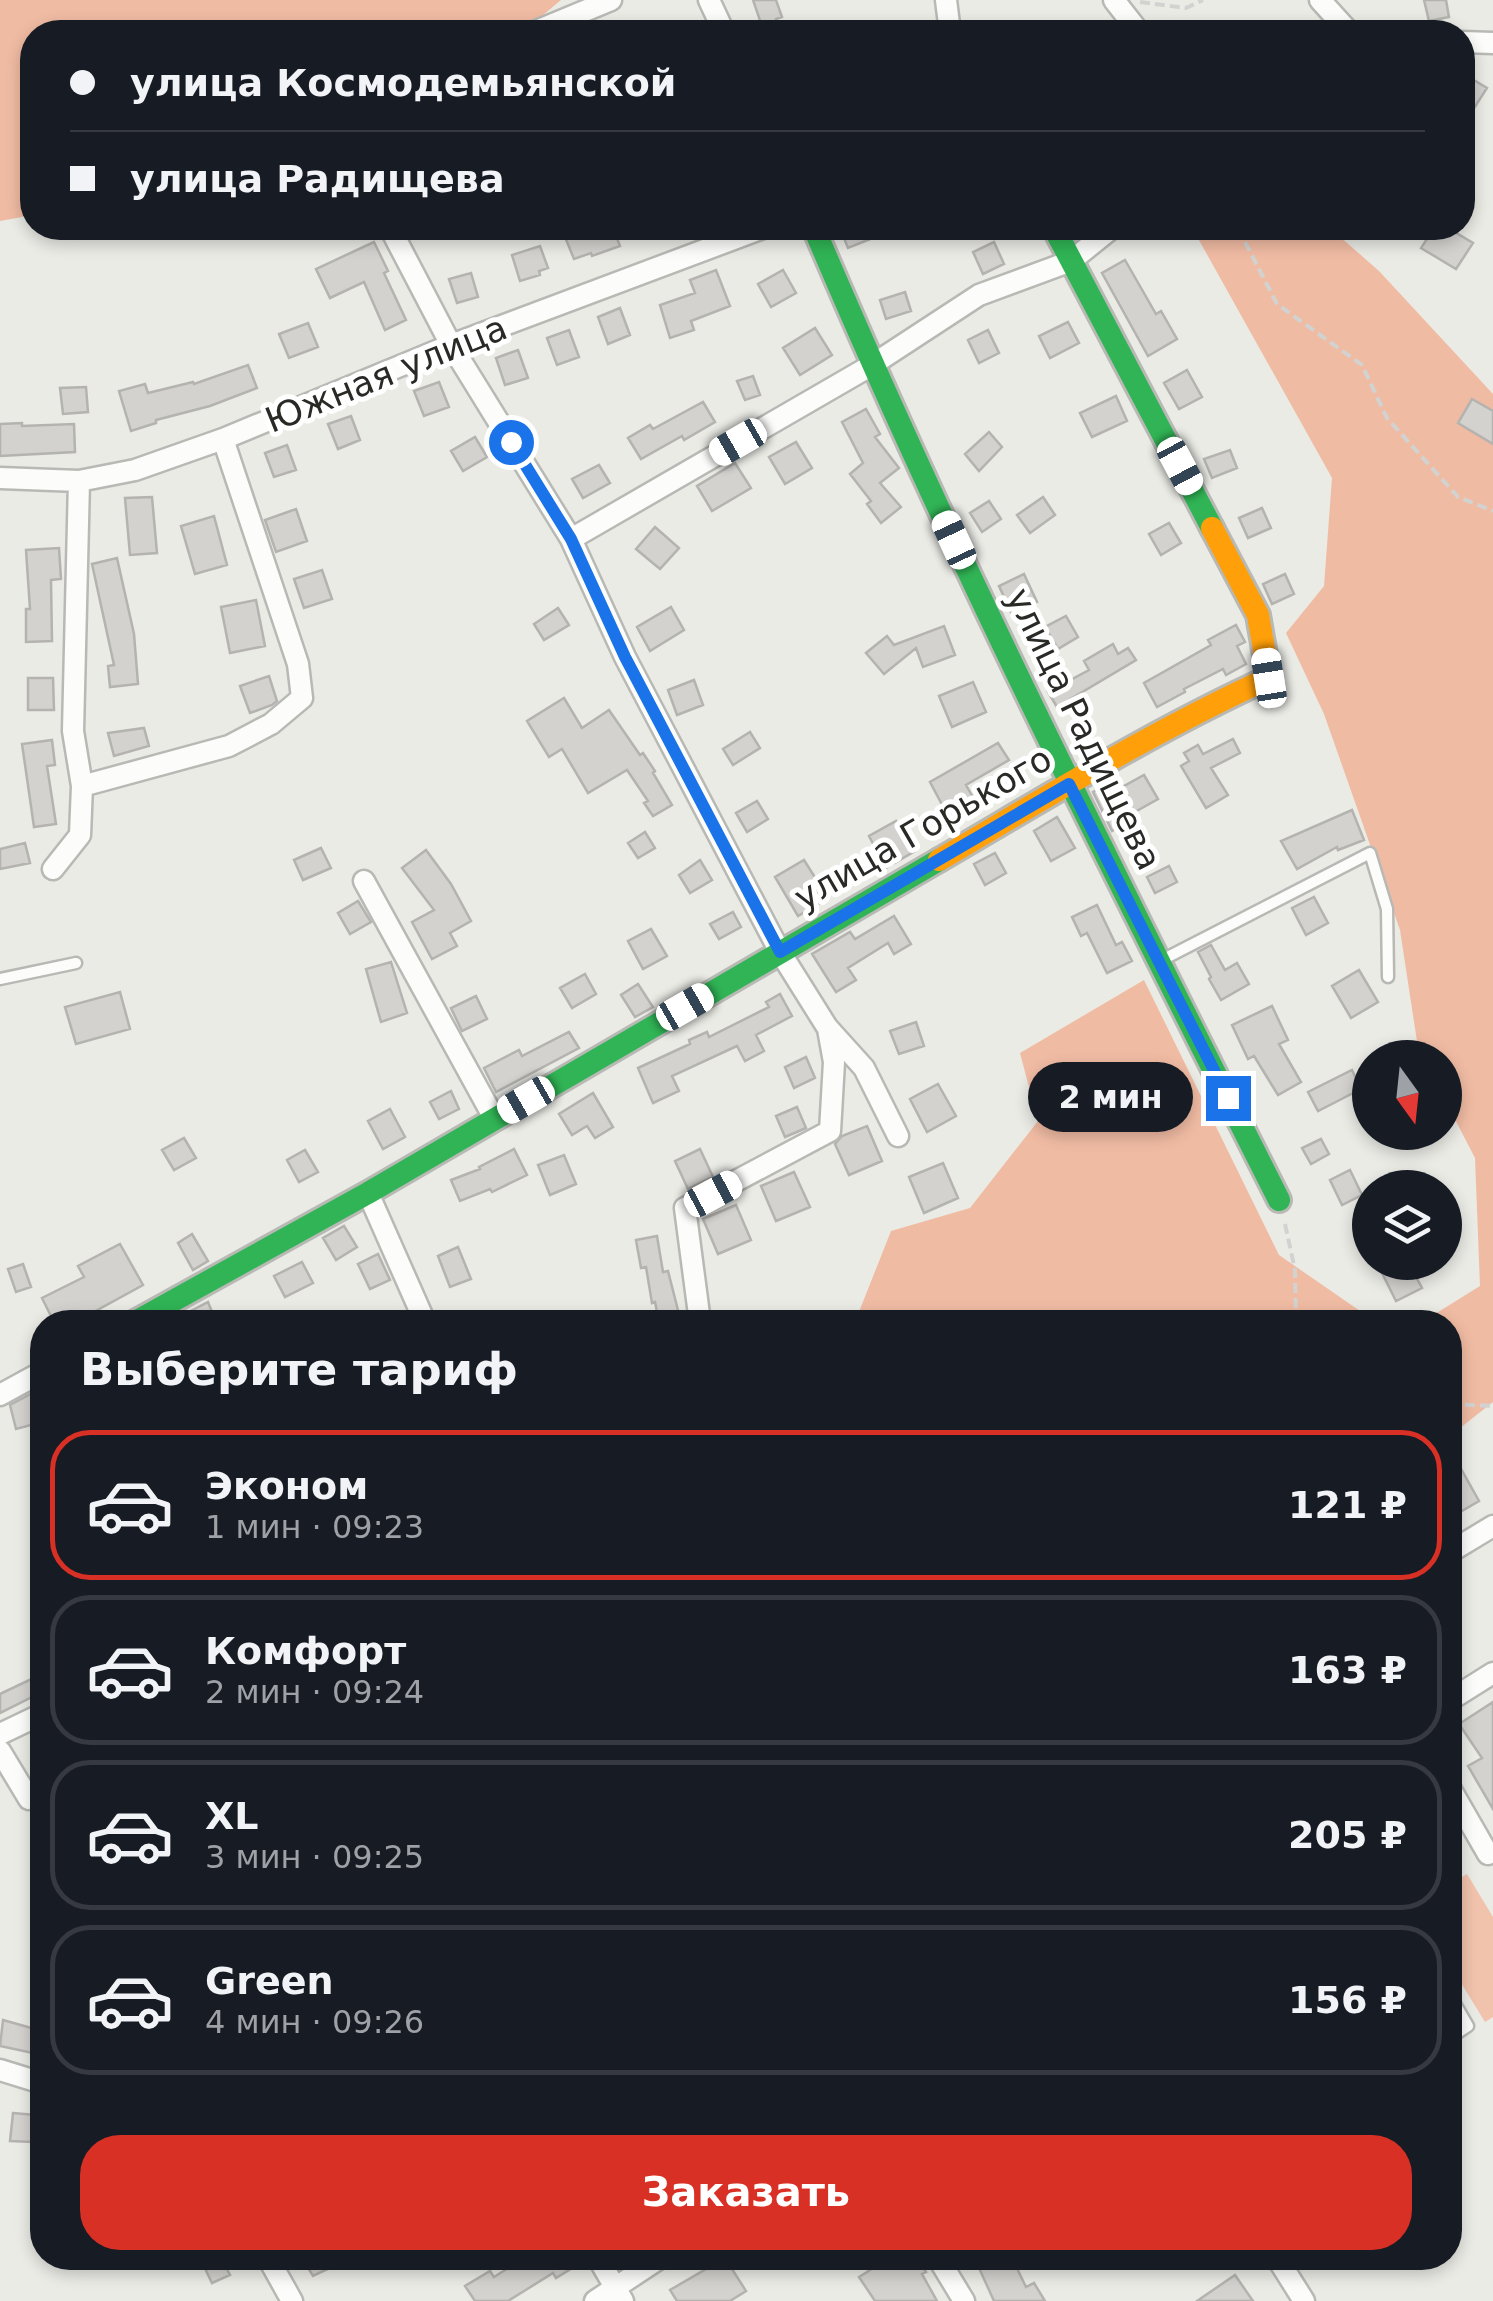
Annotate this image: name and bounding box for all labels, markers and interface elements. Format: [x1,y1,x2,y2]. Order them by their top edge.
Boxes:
text: улица Космодемьянской [130,61,676,105]
text: улица Радищева [130,157,505,201]
street label: Южная улица [259,307,513,441]
car [705,414,771,470]
route start [489,420,534,465]
car [1153,432,1207,500]
car [928,506,980,574]
street label: улица Радищева [998,582,1170,876]
car [1249,646,1289,710]
street label: улица Горького [787,738,1059,918]
car [652,979,718,1035]
north arrow [1352,1040,1462,1150]
map controls [1352,1040,1462,1280]
callout: 2 мин [1028,1063,1193,1133]
car [493,1072,559,1128]
route end [1206,1076,1251,1121]
text: 2 мин [1058,1078,1163,1116]
car [679,1167,747,1221]
button: layers [1352,1170,1462,1280]
text: Выберите тариф [80,1343,518,1396]
icon: car [85,1460,175,1550]
text: Эконом [205,1464,368,1508]
text: 121 ₽ [1288,1483,1407,1527]
text: 1 мин · 09:23 [205,1508,424,1546]
icon: car [85,1625,175,1715]
text: Комфорт [205,1629,406,1673]
text: 163 ₽ [1288,1648,1407,1692]
text: 2 мин · 09:24 [205,1673,424,1711]
icon: car [85,1790,175,1880]
text: XL [205,1794,259,1838]
text: 205 ₽ [1288,1813,1407,1857]
text: 3 мин · 09:25 [205,1838,424,1876]
icon: car [85,1955,175,2045]
text: Green [205,1959,334,2003]
text: 156 ₽ [1288,1978,1407,2022]
text: 4 мин · 09:26 [205,2003,424,2041]
button: Заказать [80,2135,1412,2250]

